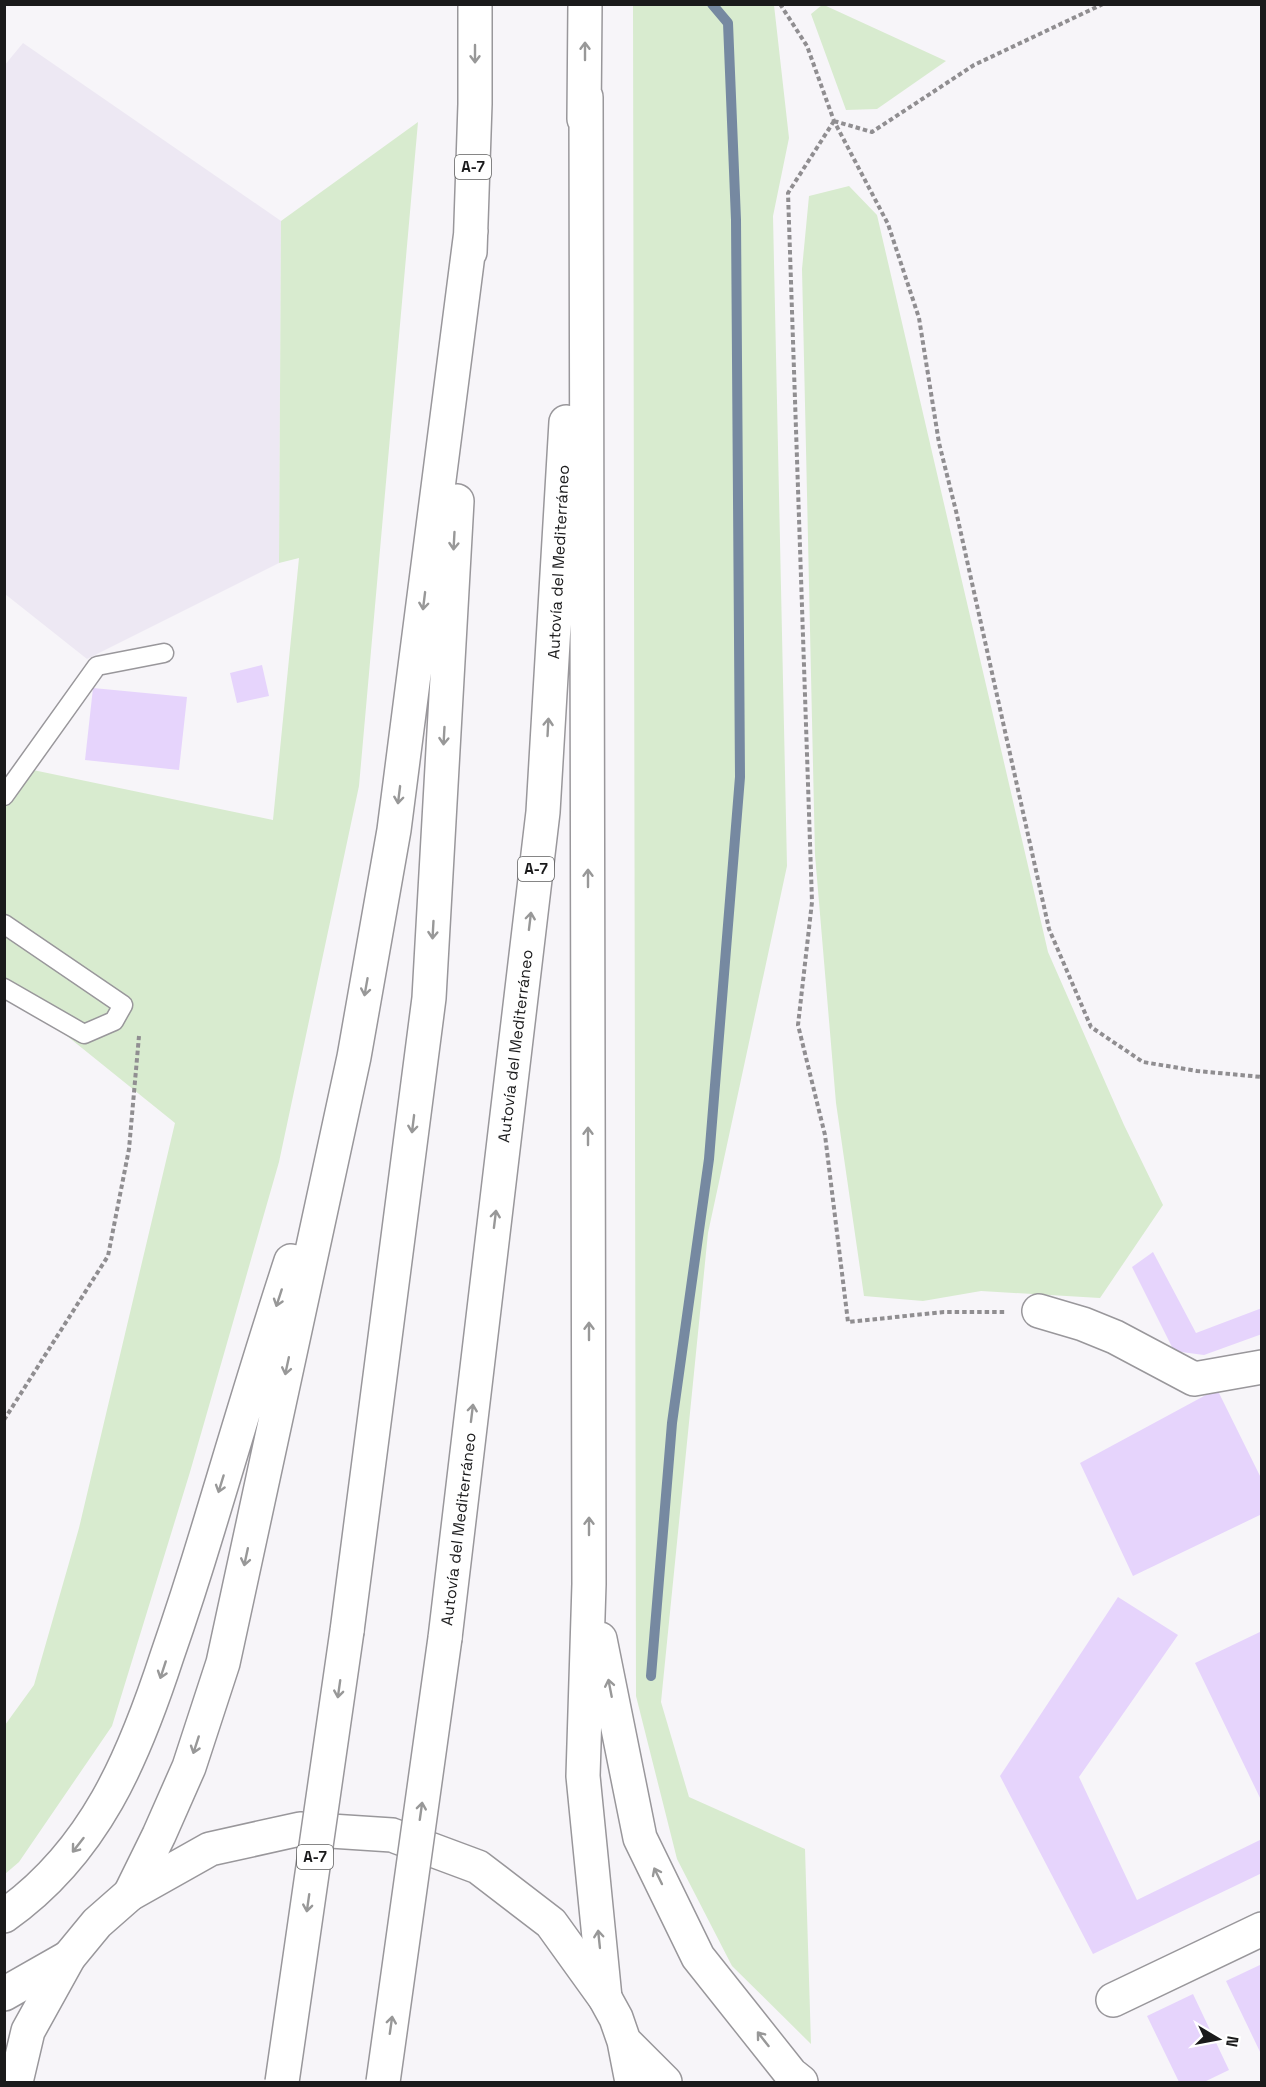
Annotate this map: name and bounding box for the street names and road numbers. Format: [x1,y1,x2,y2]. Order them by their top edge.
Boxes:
road number: A-7 [455,155,491,179]
street label: Autovía del Mediterráneo [543,464,574,660]
road number: A-7 [518,857,554,881]
street label: Autovía del Mediterráneo [493,948,538,1144]
street label: Autovía del Mediterráneo [436,1431,481,1627]
road number: A-7 [297,1845,333,1869]

